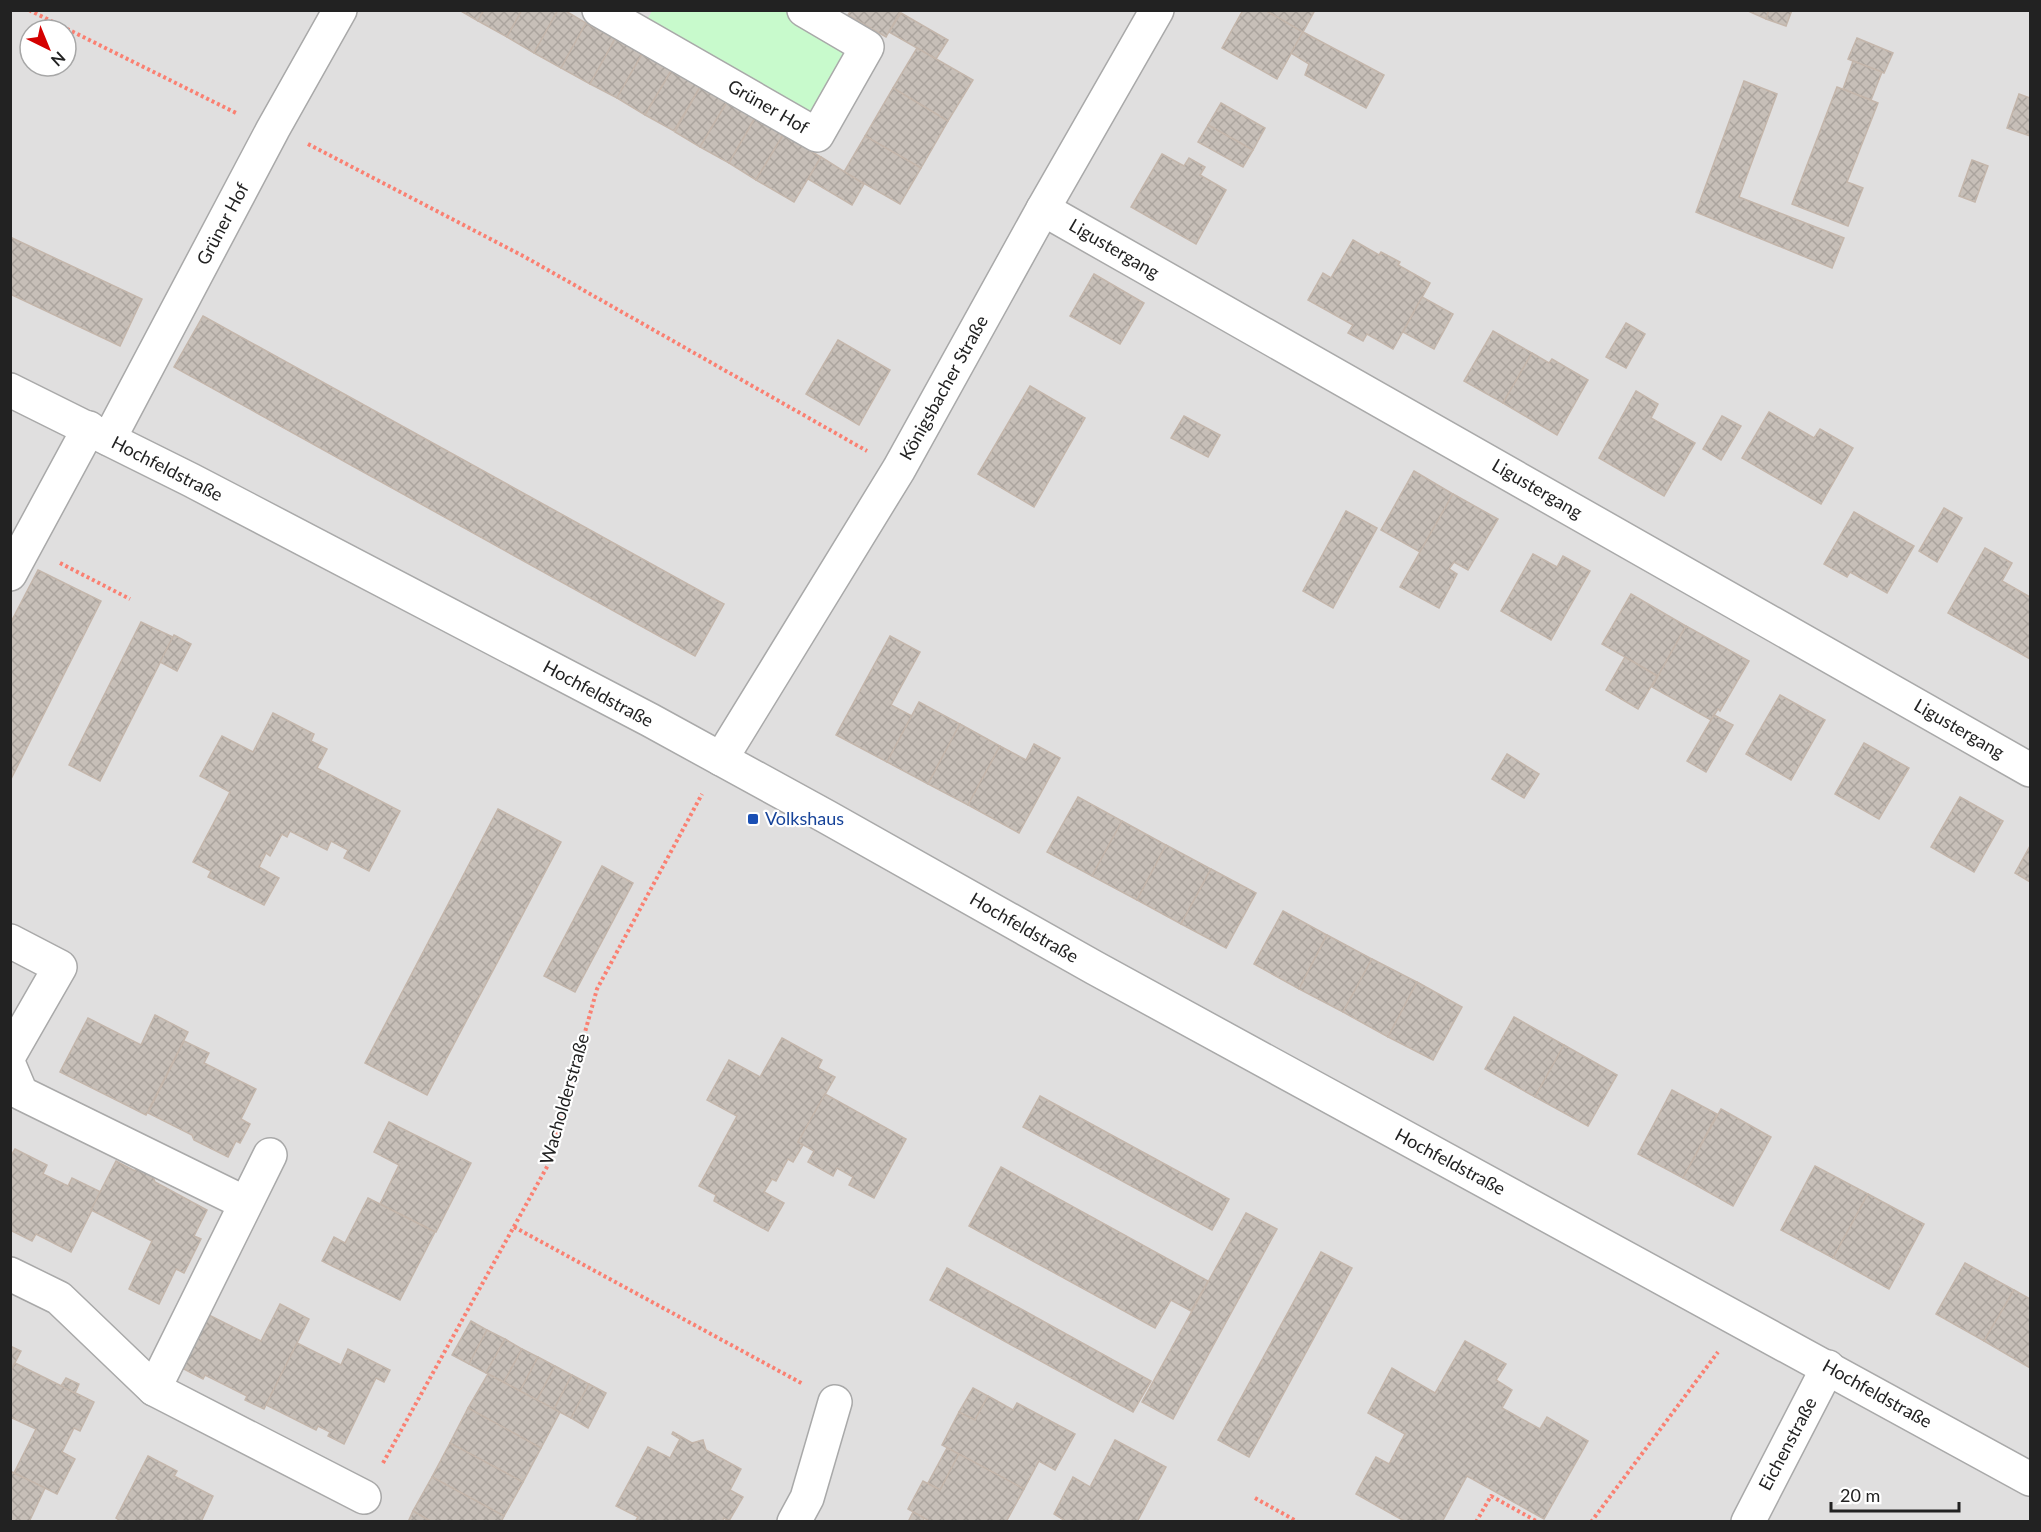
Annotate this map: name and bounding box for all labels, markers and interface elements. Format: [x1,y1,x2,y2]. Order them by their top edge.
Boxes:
north arrow [18,18,78,78]
text: N [48,48,70,70]
street label: Grüner Hof [724,74,813,138]
street label: Grüner Hof [191,178,253,268]
street label: Ligustergang [1065,213,1164,283]
street label: Königsbacher Straße [894,311,992,464]
street label: Hochfeldstraße [108,431,227,506]
street label: Ligustergang [1488,453,1587,523]
street label: Hochfeldstraße [540,655,657,731]
street label: Ligustergang [1910,693,2009,763]
place label: Volkshaus [765,807,844,829]
marker: Volkshaus [746,812,760,826]
street label: Hochfeldstraße [966,887,1083,967]
street label: Wacholderstraße [535,1031,593,1167]
street label: Hochfeldstraße [1392,1123,1509,1199]
street label: Hochfeldstraße [1819,1354,1936,1432]
street label: Eichenstraße [1753,1393,1821,1494]
scale bar [1831,1475,1958,1513]
text: 20 m [1840,1484,1880,1506]

